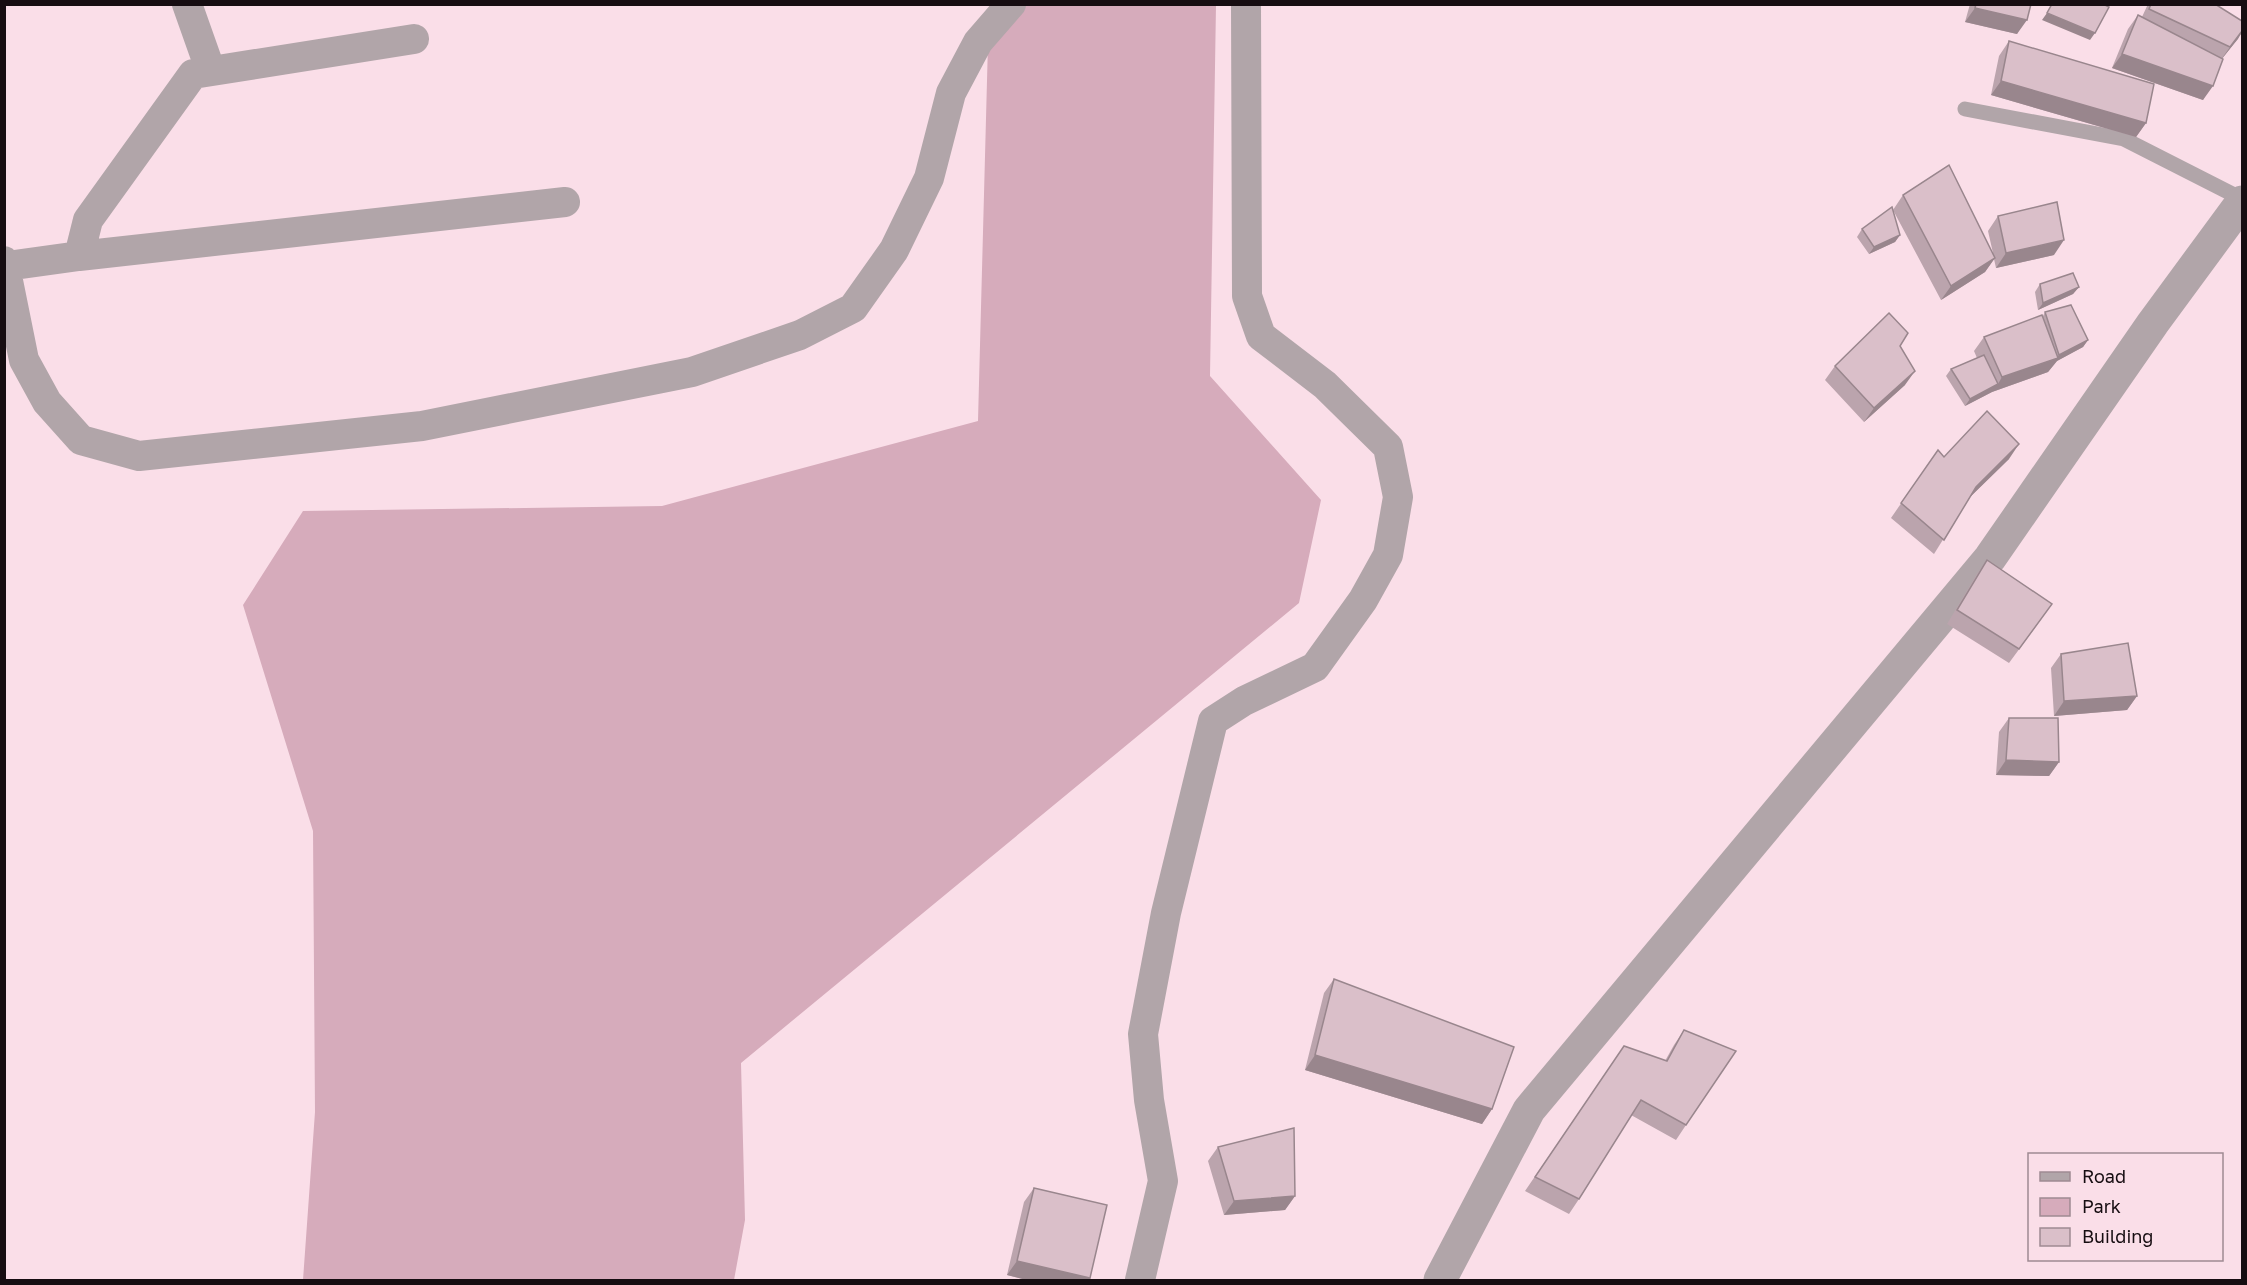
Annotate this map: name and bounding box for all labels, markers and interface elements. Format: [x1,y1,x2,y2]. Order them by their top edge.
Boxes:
legend [2028,1153,2223,1261]
text: Road [2082,1165,2126,1187]
text: Park [2082,1195,2121,1217]
text: Building [2082,1225,2153,1247]

